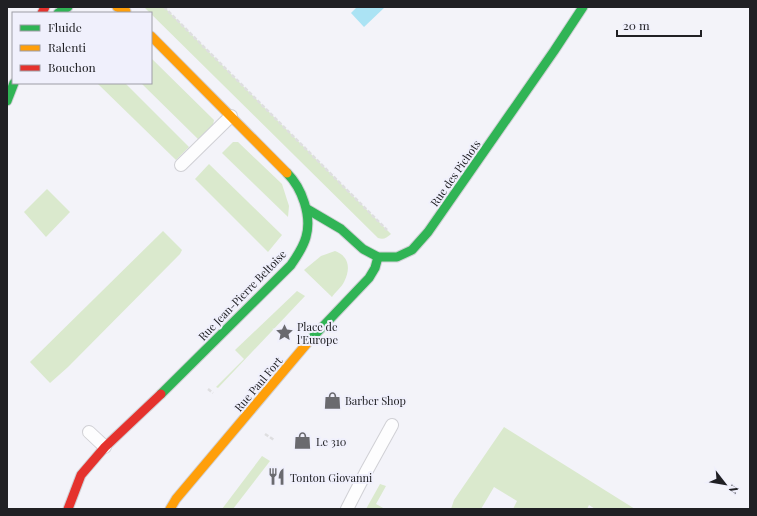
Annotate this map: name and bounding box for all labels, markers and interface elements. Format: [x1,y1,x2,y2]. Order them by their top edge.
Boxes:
legend [12,12,152,84]
scale bar [617,12,701,38]
text: 20 m [623,17,650,33]
text: Fluide [48,19,82,35]
text: Ralenti [48,39,87,55]
text: Bouchon [48,59,96,75]
street label: Rue des Pichots [427,137,483,209]
street label: Rue Jean-Pierre Beltoise [195,246,290,344]
place label: Place de l'Europe [297,319,338,347]
place icon: Place de l'Europe [274,322,294,342]
street label: Rue Paul Fort [231,354,285,414]
shop icon: Barber Shop [322,390,342,410]
place label: Barber Shop [345,393,406,408]
shop icon: Le 310 [293,431,313,451]
place label: Le 310 [316,434,347,449]
north arrow [705,464,745,504]
restaurant icon: Tonton Giovanni [267,467,287,487]
place label: Tonton Giovanni [290,470,372,485]
text: N [725,482,742,497]

